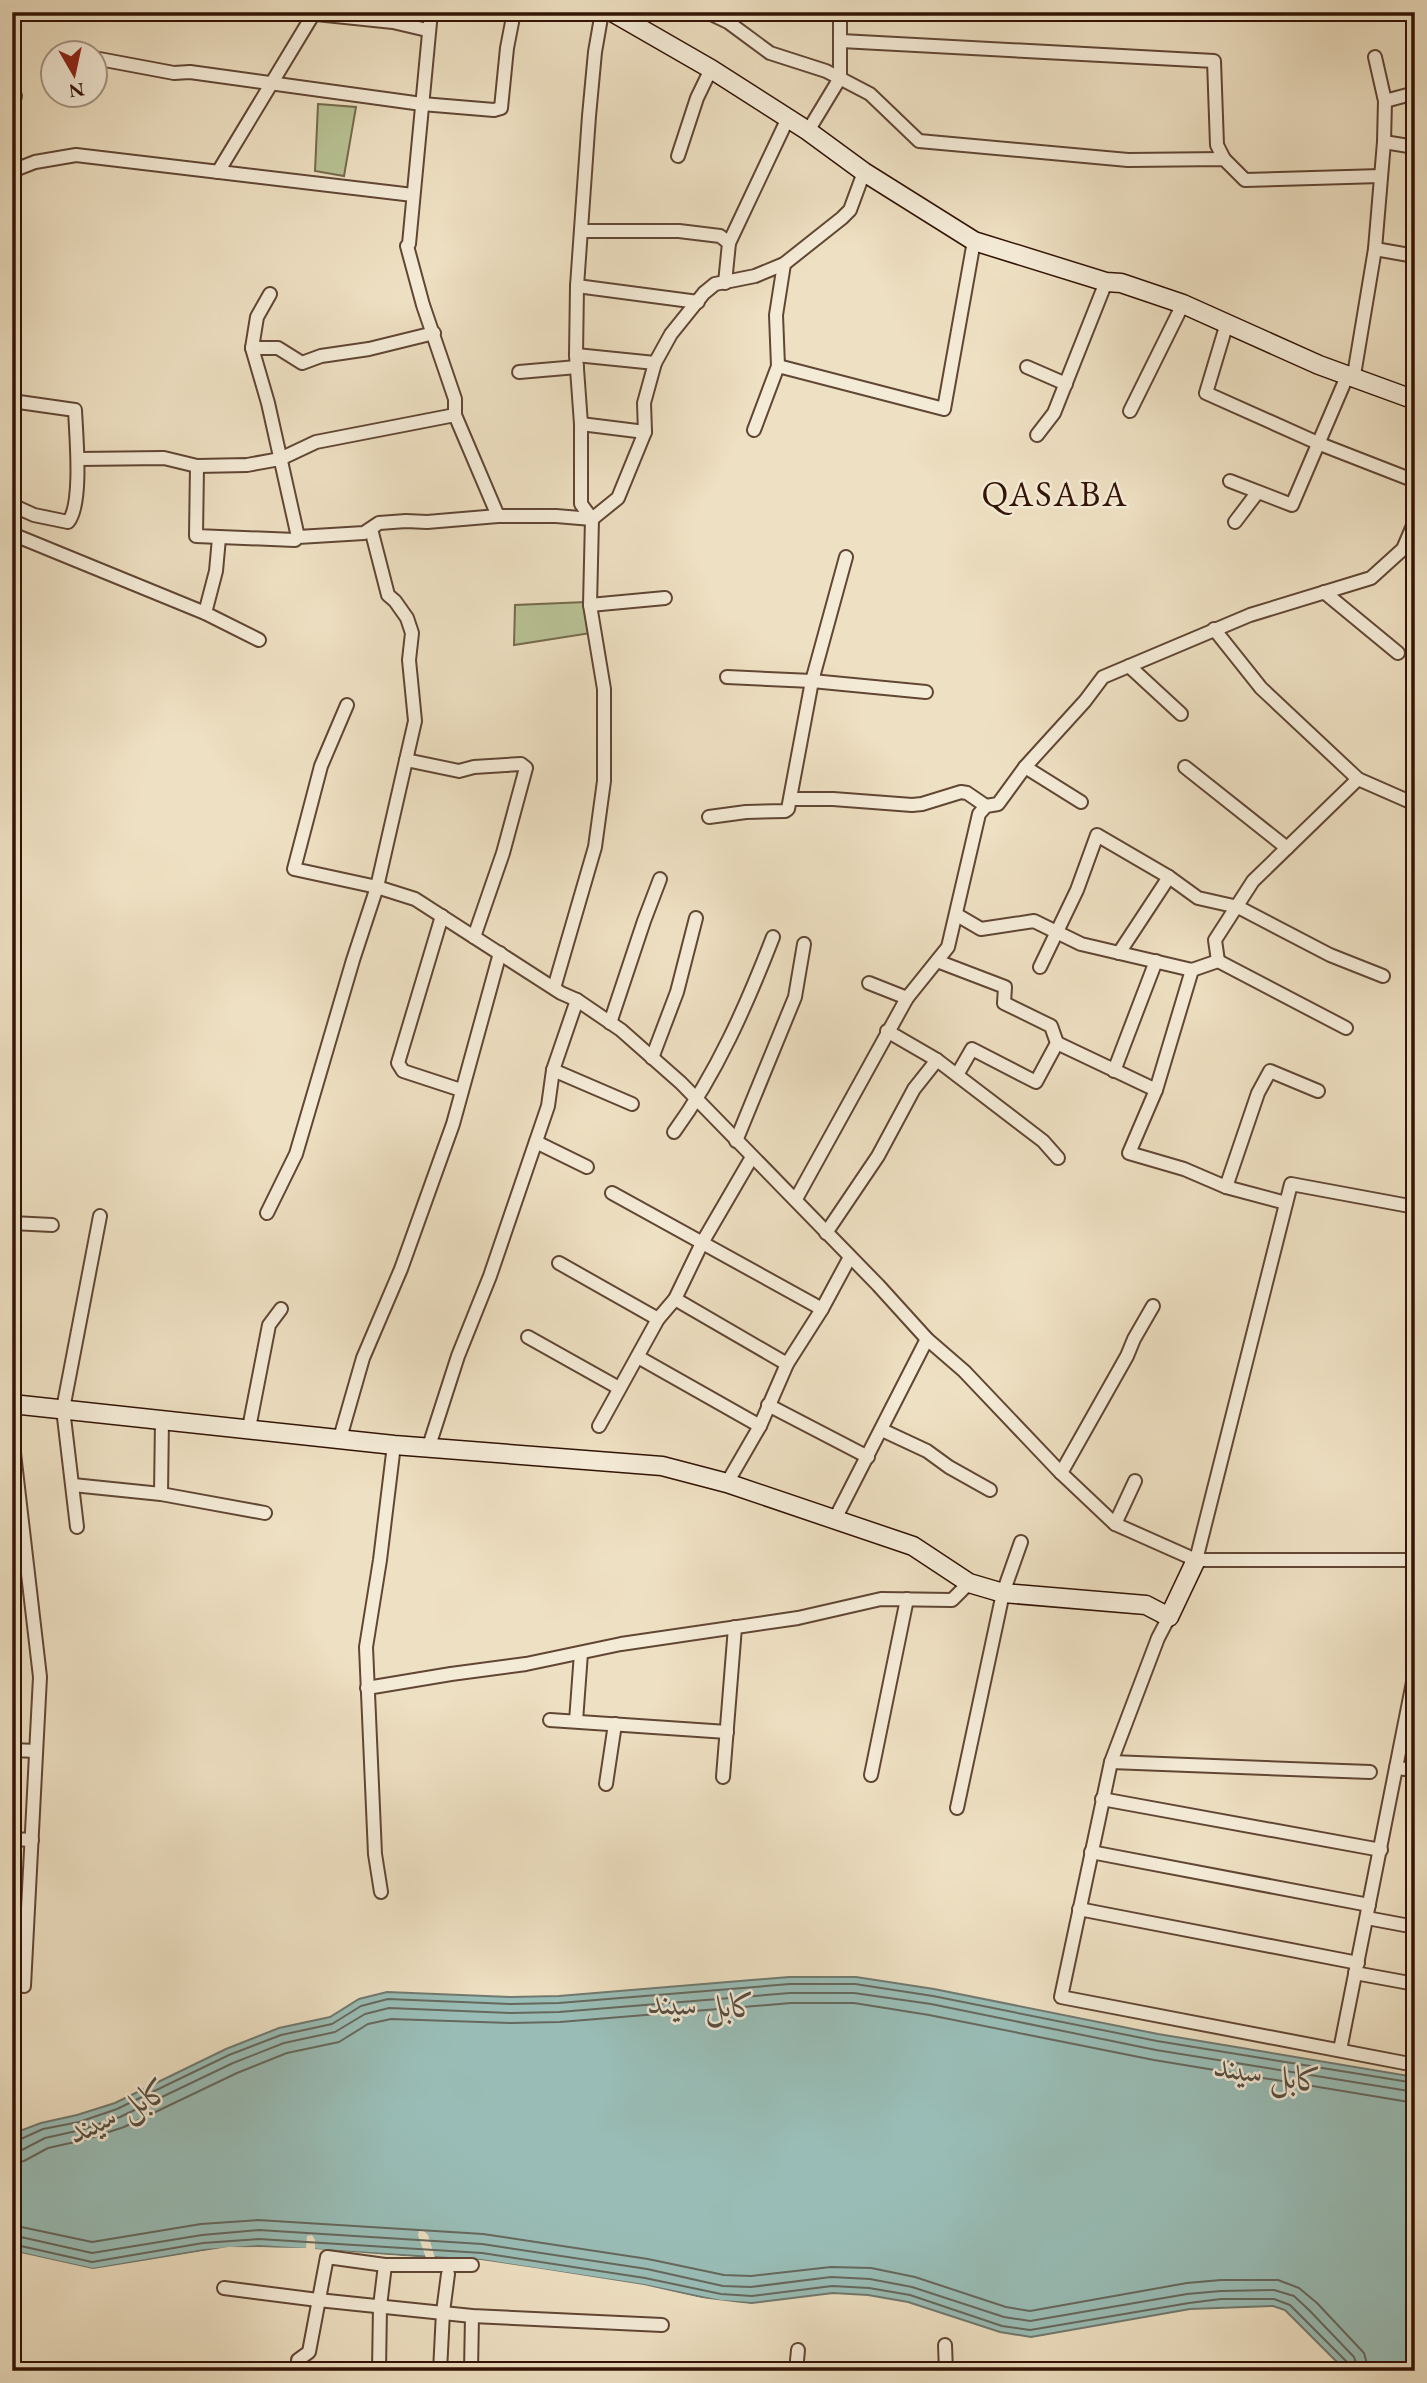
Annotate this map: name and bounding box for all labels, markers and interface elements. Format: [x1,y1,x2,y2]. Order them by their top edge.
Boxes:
north arrow [38,38,108,108]
text: N [66,77,86,104]
district label: QASABA [981,471,1129,516]
water label: کابل سيند [647,1981,759,2029]
water label: کابل سيند [1211,2043,1327,2105]
water label: کابل سيند [60,2067,179,2155]

